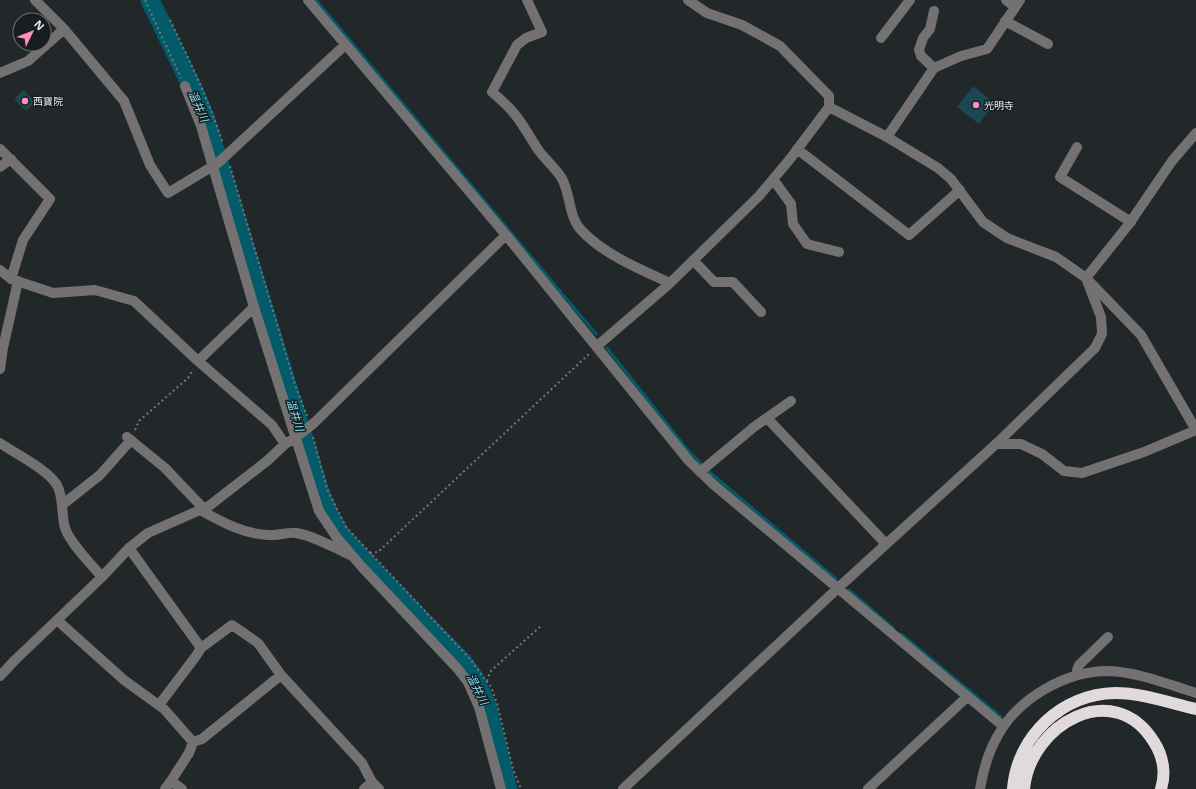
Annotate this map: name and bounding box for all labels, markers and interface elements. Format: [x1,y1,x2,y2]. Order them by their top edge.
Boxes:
north arrow [12,12,52,52]
text: N [31,16,48,33]
water label: 温井川 [185,88,213,125]
place label: 西寶院 [33,94,63,108]
marker: 西寶院 [20,96,30,106]
place label: 光明寺 [984,98,1014,112]
marker: 光明寺 [971,100,981,110]
water label: 温井川 [284,397,308,434]
water label: 温井川 [464,671,493,708]

